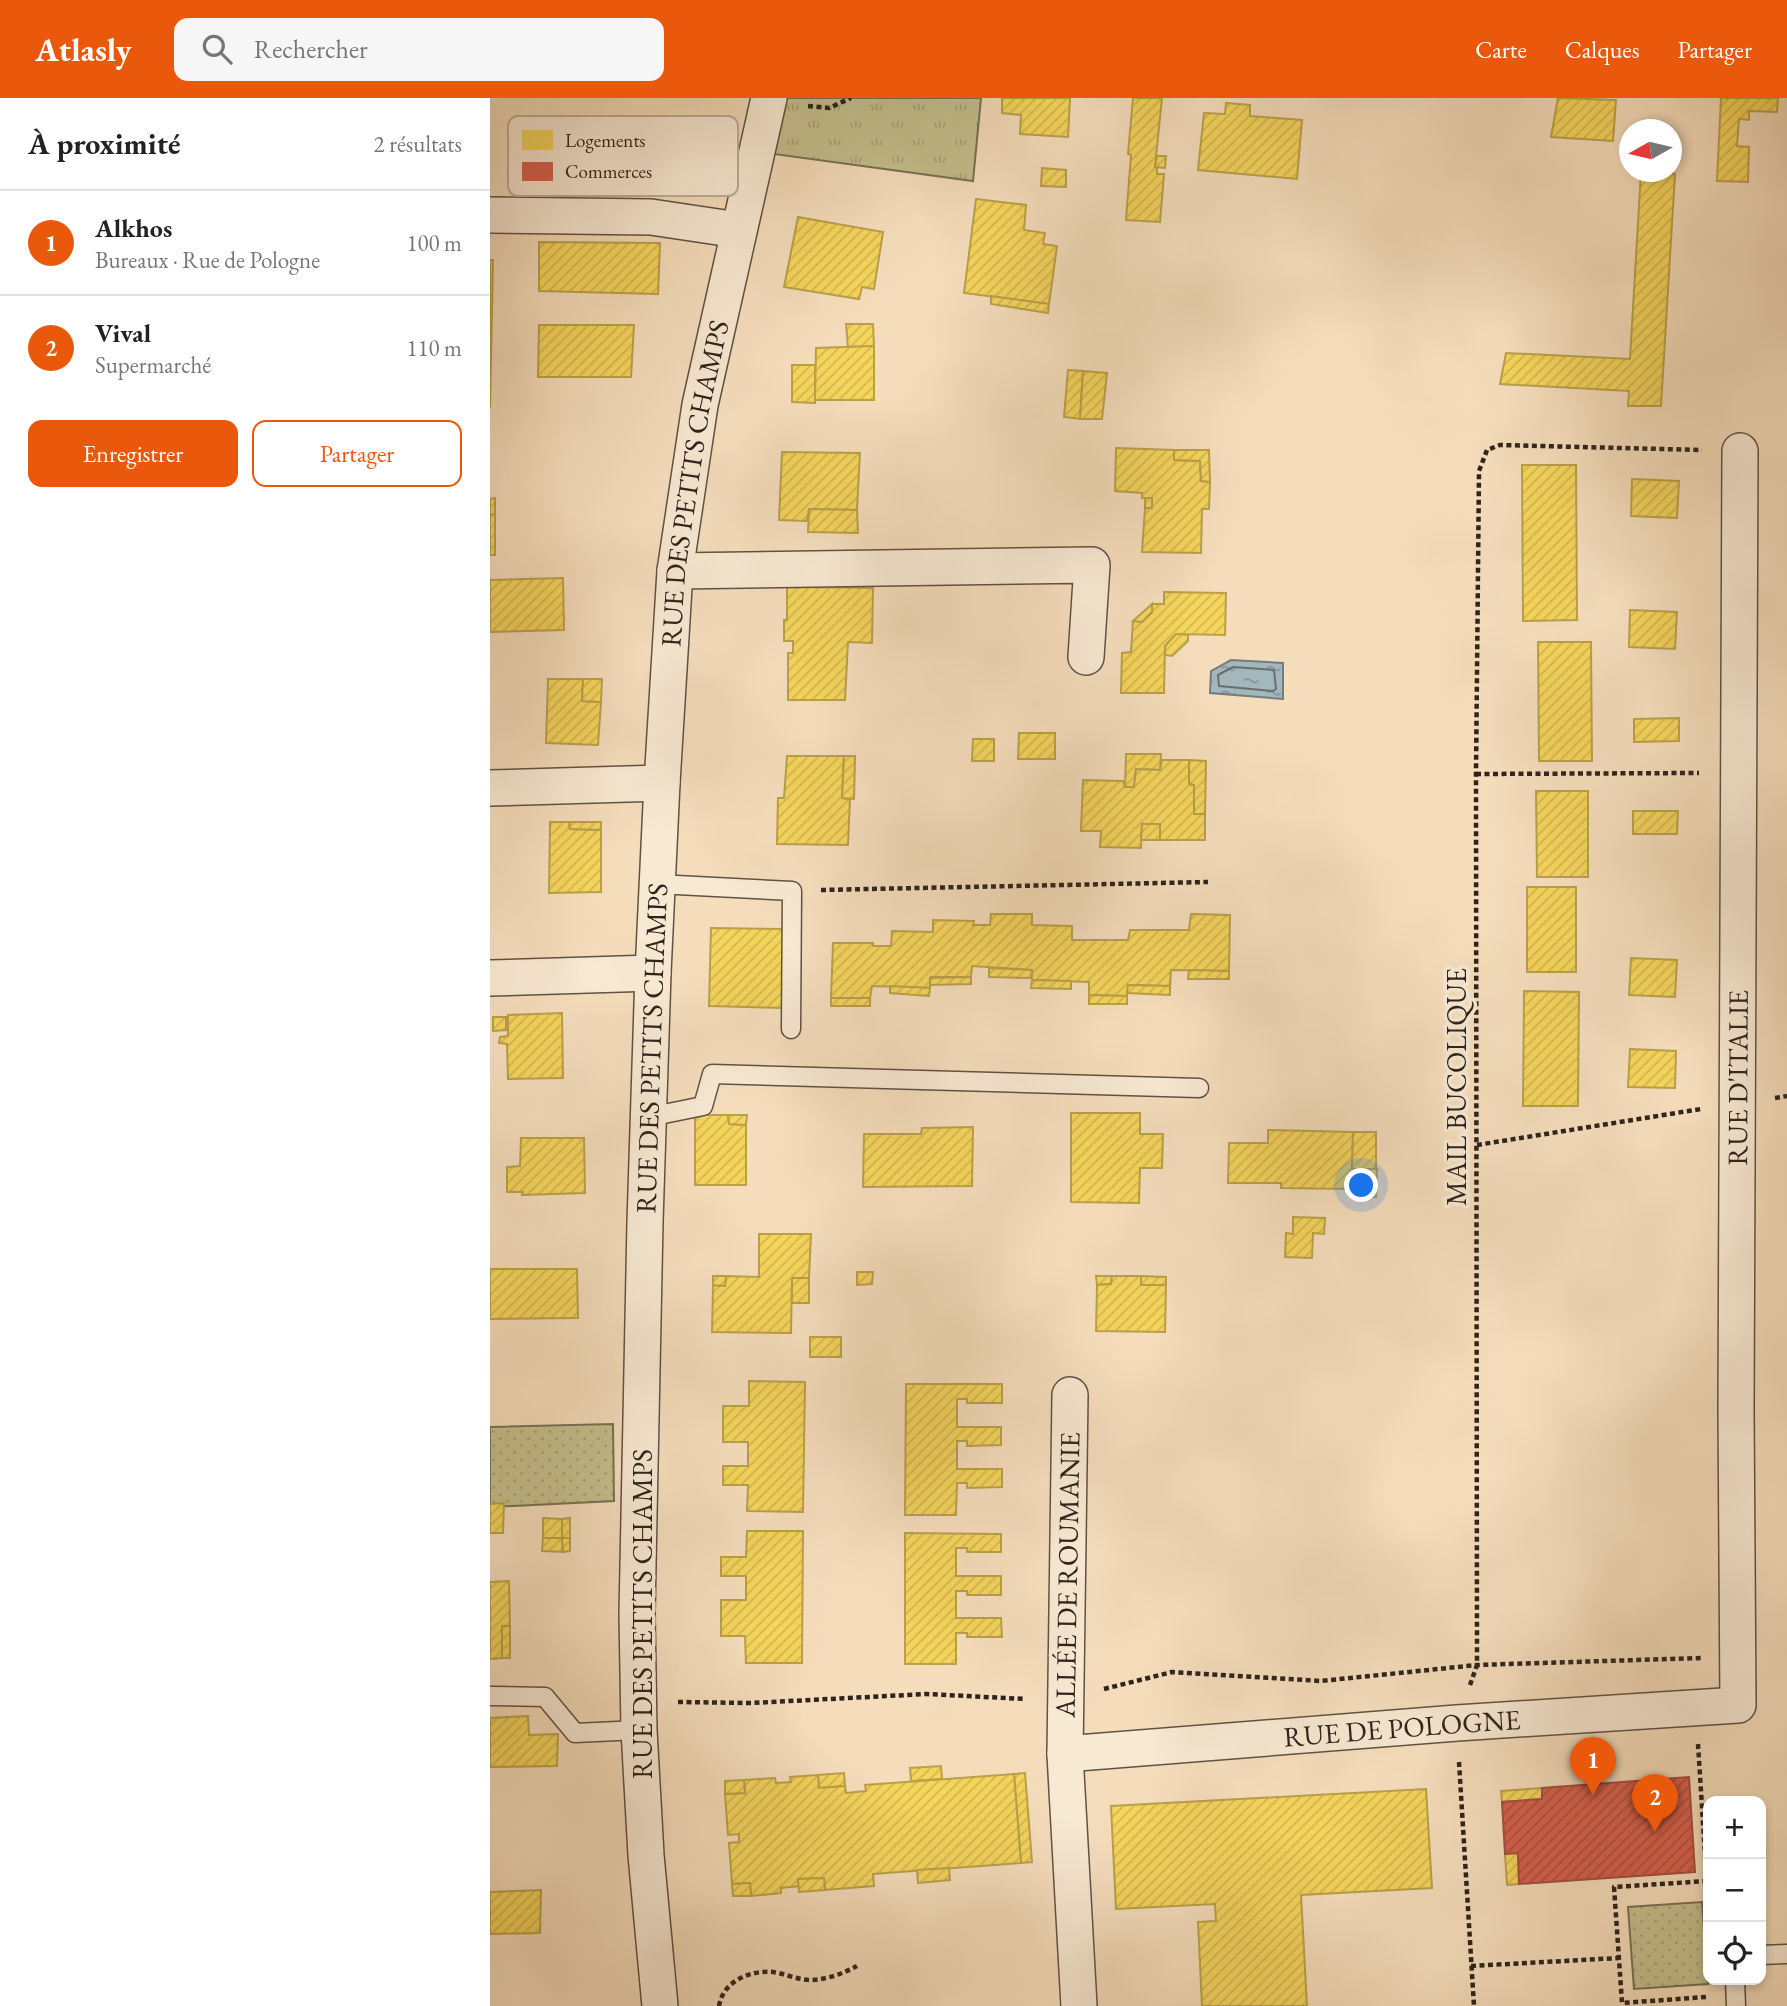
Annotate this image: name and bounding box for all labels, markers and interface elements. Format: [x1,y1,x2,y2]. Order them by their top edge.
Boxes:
search box [174,18,664,81]
text: Atlasly [35,28,132,71]
icon: search [198,30,236,68]
text: Rechercher [254,32,368,66]
text: Carte [1475,34,1527,65]
text: Calques [1565,34,1639,65]
text: Partager [1677,34,1752,65]
legend [508,116,738,196]
north arrow [1619,119,1682,182]
text: À proximité [28,124,180,163]
text: Logements [565,128,646,153]
text: 2 résultats [374,129,462,159]
text: Commerces [565,159,652,184]
text: Alkhos [95,211,172,245]
text: 1 [45,228,57,258]
text: 100 m [406,228,462,258]
text: Bureaux · Rue de Pologne [95,245,320,275]
text: Vival [95,316,151,350]
street label: RUE DES PETITS CHAMPS [652,317,737,648]
text: 2 [45,333,57,363]
text: 110 m [406,333,462,363]
text: Supermarché [95,350,211,380]
button: Enregistrer [28,420,238,487]
button: Partager [252,420,462,487]
street label: RUE DES PETITS CHAMPS [627,882,675,1214]
street label: MAIL BUCOLIQUE [1438,968,1474,1206]
street label: RUE D'ITALIE [1719,990,1756,1166]
your location [1344,1168,1378,1202]
street label: ALLÉE DE ROUMANIE [1046,1432,1087,1719]
street label: RUE DES PETITS CHAMPS [624,1449,660,1779]
street label: RUE DE POLOGNE [1282,1701,1522,1755]
pin: 1 [1570,1737,1616,1795]
pin: 2 [1632,1774,1678,1832]
map controls [1703,1796,1766,1985]
button: + [1703,1796,1766,1859]
button: − [1703,1859,1766,1922]
button: locate [1703,1922,1766,1985]

